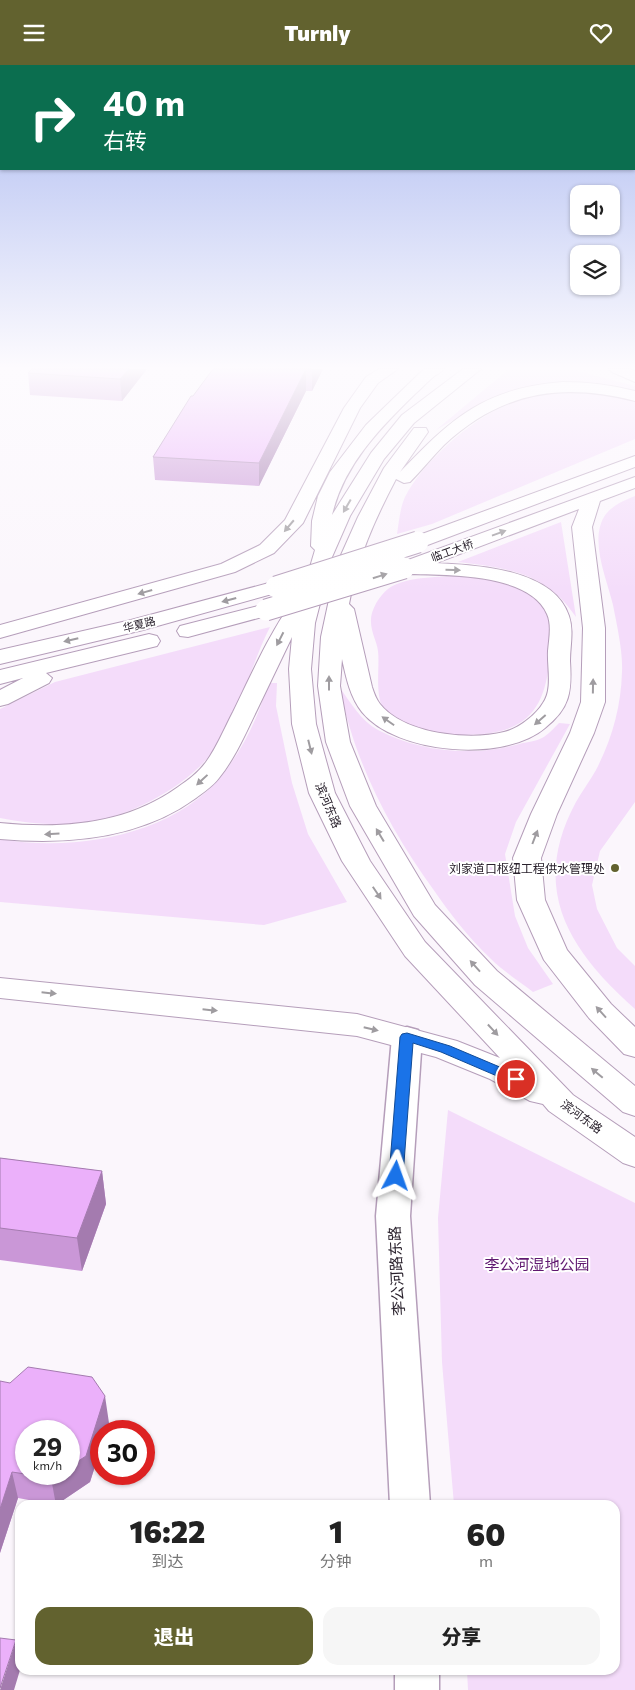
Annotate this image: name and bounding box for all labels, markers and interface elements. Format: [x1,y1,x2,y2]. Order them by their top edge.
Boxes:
icon: menu [20,19,48,47]
text: Turnly [284,19,351,46]
icon: heart [587,19,615,47]
text: 40 m [103,80,185,123]
icon: right [20,85,85,150]
text: 右转 [103,127,147,154]
map controls [570,185,620,295]
button: sound [570,185,620,235]
button: layers [570,245,620,295]
one-way arrow [342,499,351,512]
one-way arrow [284,519,295,532]
one-way arrow [492,529,507,537]
street label: 临工大桥 [429,536,475,564]
one-way arrow [445,566,461,574]
one-way arrow [372,571,387,579]
one-way arrow [137,588,152,596]
one-way arrow [221,596,236,604]
street label: 华夏路 [121,614,157,634]
one-way arrow [276,632,284,646]
one-way arrow [64,636,79,644]
one-way arrow [325,675,333,691]
one-way arrow [589,678,597,694]
one-way arrow [533,714,546,725]
one-way arrow [381,716,395,726]
one-way arrow [306,739,314,754]
one-way arrow [196,774,208,786]
street label: 滨河东路 [313,780,345,830]
one-way arrow [376,828,384,843]
one-way arrow [531,829,539,844]
one-way arrow [44,831,60,839]
place label: 刘家道口枢纽工程供水管理处 [449,861,605,875]
marker: 刘家道口枢纽工程供水管理处 [609,862,621,874]
one-way arrow [372,886,382,900]
one-way arrow [469,961,481,973]
one-way arrow [41,989,57,997]
one-way arrow [202,1006,218,1014]
one-way arrow [595,1006,607,1018]
one-way arrow [487,1024,499,1036]
one-way arrow [364,1025,379,1033]
pin [495,1058,537,1100]
icon: arrive [502,1065,530,1093]
one-way arrow [591,1067,604,1078]
street label: 滨河东路 [558,1096,606,1136]
position arrow [369,1149,421,1201]
street label: 李公河路东路 [385,1226,407,1316]
park label: 李公河湿地公园 [484,1255,590,1273]
speed limit sign: 30 [90,1420,155,1485]
text: 29 [33,1431,62,1461]
text: km/h [33,1458,62,1472]
text: 16:22 [130,1512,205,1549]
text: 1 [329,1512,343,1549]
text: 60 [467,1515,505,1552]
text: 到达 [151,1551,183,1570]
text: 分钟 [320,1551,352,1570]
text: m [479,1551,493,1570]
button: 退出 [35,1607,313,1665]
button: 分享 [323,1607,600,1665]

